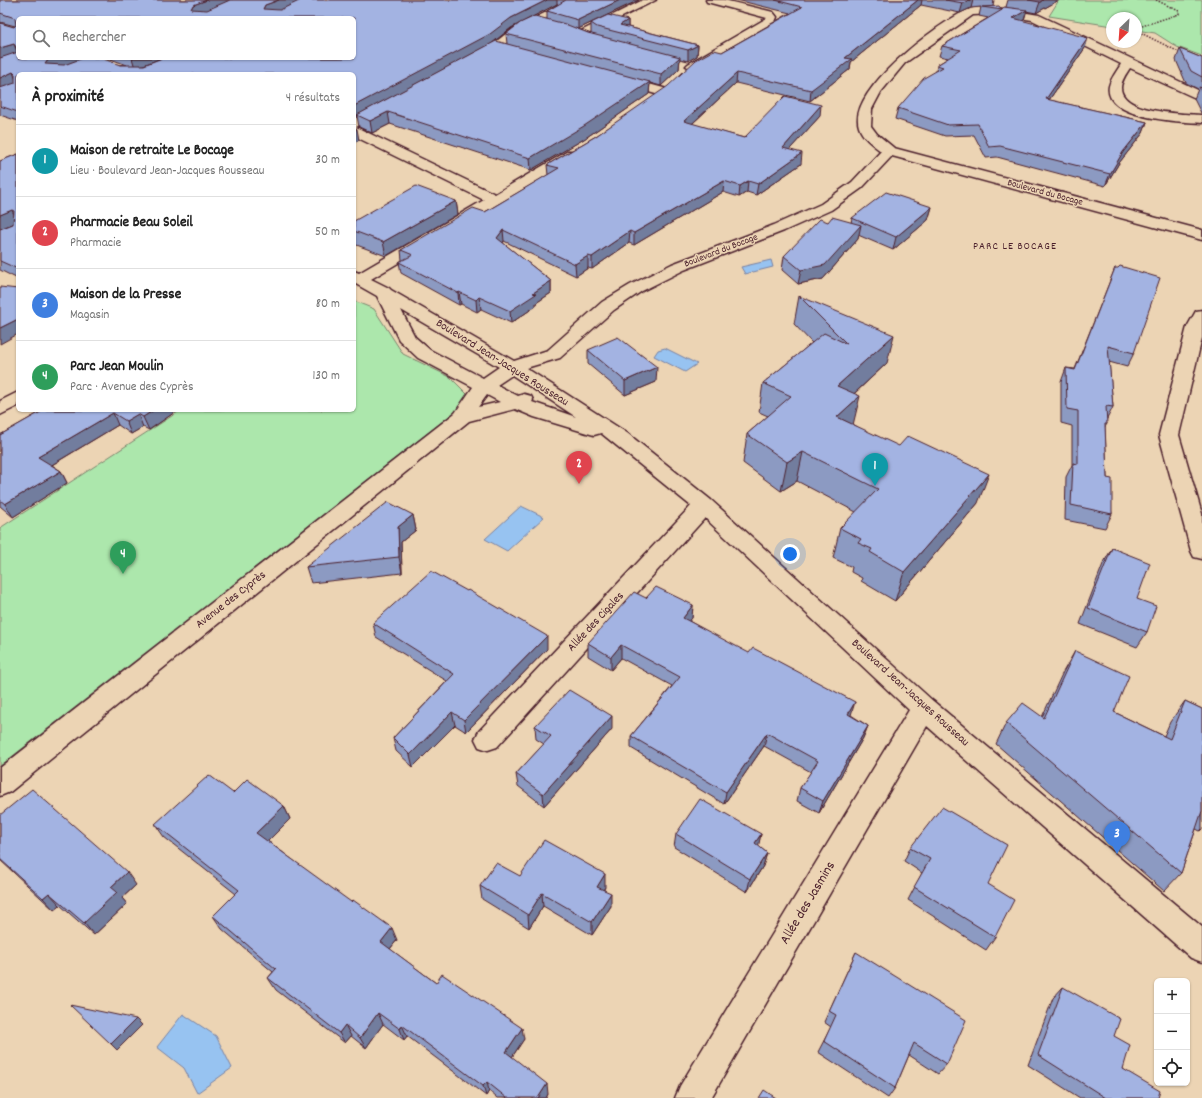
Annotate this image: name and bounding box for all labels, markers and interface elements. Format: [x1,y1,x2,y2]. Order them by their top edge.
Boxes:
north arrow [1106,12,1142,48]
search box [16,16,356,60]
icon: search [30,27,52,49]
text: Rechercher [62,27,126,49]
text: À proximité [32,86,104,110]
text: 4 résultats [286,89,340,108]
text: Maison de retraite Le Bocage [70,140,234,162]
text: 1 [44,151,46,170]
text: 30 m [315,151,340,170]
text: Lieu · Boulevard Jean-Jacques Rousseau [70,162,264,181]
street label: Boulevard du Bocage [1006,176,1085,210]
text: Pharmacie Beau Soleil [70,212,193,234]
text: 2 [42,223,48,242]
text: 50 m [315,223,340,242]
street label: Boulevard du Bocage [682,230,760,271]
text: Pharmacie [70,234,121,253]
district label: PARC LE BOCAGE [973,239,1057,255]
text: Maison de la Presse [70,284,181,306]
text: 3 [42,295,48,314]
text: 80 m [316,295,340,314]
text: Magasin [70,306,109,325]
street label: Boulevard Jean-Jacques Rousseau [432,315,572,411]
text: Parc Jean Moulin [70,356,164,378]
text: 4 [42,367,48,386]
text: 130 m [312,367,340,386]
text: Parc · Avenue des Cyprès [70,378,193,397]
pin: 2 [566,451,592,484]
pin: 1 [862,453,888,486]
pin: 4 [110,541,136,574]
your location [780,544,800,564]
street label: Avenue des Cyprès [192,567,270,633]
street label: Allée des Cigales [564,588,628,656]
street label: Boulevard Jean-Jacques Rousseau [847,635,973,751]
pin: 3 [1104,821,1130,854]
street label: Allée des Jasmins [775,858,841,948]
map controls [1154,978,1190,1086]
button: + [1154,978,1190,1014]
button: − [1154,1014,1190,1050]
button: locate [1154,1050,1190,1086]

